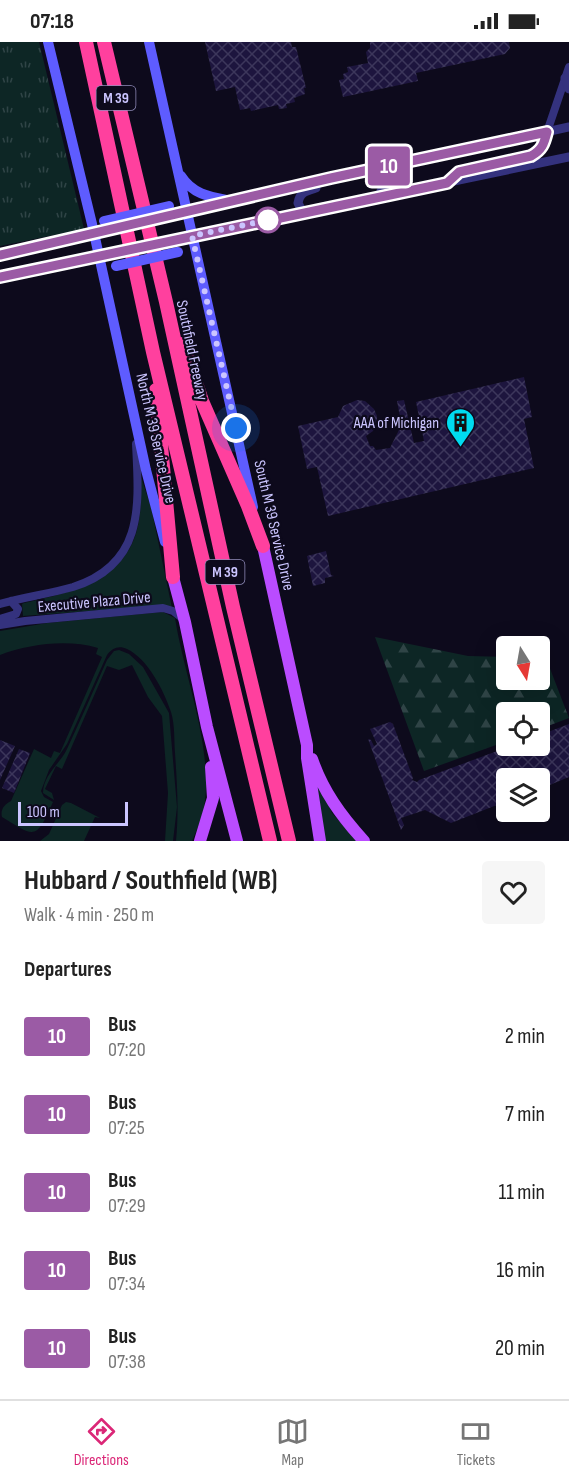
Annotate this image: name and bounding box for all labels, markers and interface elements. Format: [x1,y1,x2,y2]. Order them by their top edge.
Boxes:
text: 07:18 [30,8,74,35]
road number: M 39 [96,86,136,110]
line badge: 10 [362,146,416,186]
text: 10 [380,154,398,179]
unlabelled marker [255,207,281,233]
street label: Southfield Freeway [172,299,211,402]
street label: North M 39 Service Drive [131,372,180,505]
building icon: AAA of Michigan [444,406,476,448]
your location [221,413,251,443]
place label: AAA of Michigan [353,414,439,433]
street label: South M 39 Service Drive [249,458,298,592]
road number: M 39 [206,560,244,584]
street label: Executive Plaza Drive [37,588,151,617]
north arrow [496,636,550,690]
map controls [496,636,550,822]
button: locate [496,702,550,756]
button: layers [496,768,550,822]
scale bar [18,799,128,826]
text: 100 m [27,803,60,822]
button: heart [482,861,545,924]
text: Hubbard / Southfield (WB) [24,864,278,897]
text: Walk · 4 min · 250 m [24,903,154,927]
text: Departures [24,956,112,983]
text: Bus [108,1011,137,1038]
text: 2 min [505,1023,545,1050]
text: 10 [48,1024,66,1049]
text: 07:20 [108,1038,146,1062]
text: Bus [108,1089,137,1116]
text: 7 min [505,1101,545,1128]
text: 10 [48,1102,66,1127]
text: 07:25 [108,1116,145,1140]
text: Bus [108,1167,137,1194]
text: 11 min [498,1179,545,1206]
text: 10 [48,1180,66,1205]
text: 07:29 [108,1194,146,1218]
text: Bus [108,1245,137,1272]
text: 16 min [497,1257,545,1284]
text: 10 [48,1258,66,1283]
text: 07:34 [108,1272,145,1296]
text: Bus [108,1323,137,1350]
text: 20 min [495,1335,545,1362]
text: 10 [48,1336,66,1361]
text: 07:38 [108,1350,146,1374]
tab: Directions [74,1415,129,1470]
tab: Map [276,1415,309,1470]
tab: Tickets [457,1415,495,1470]

